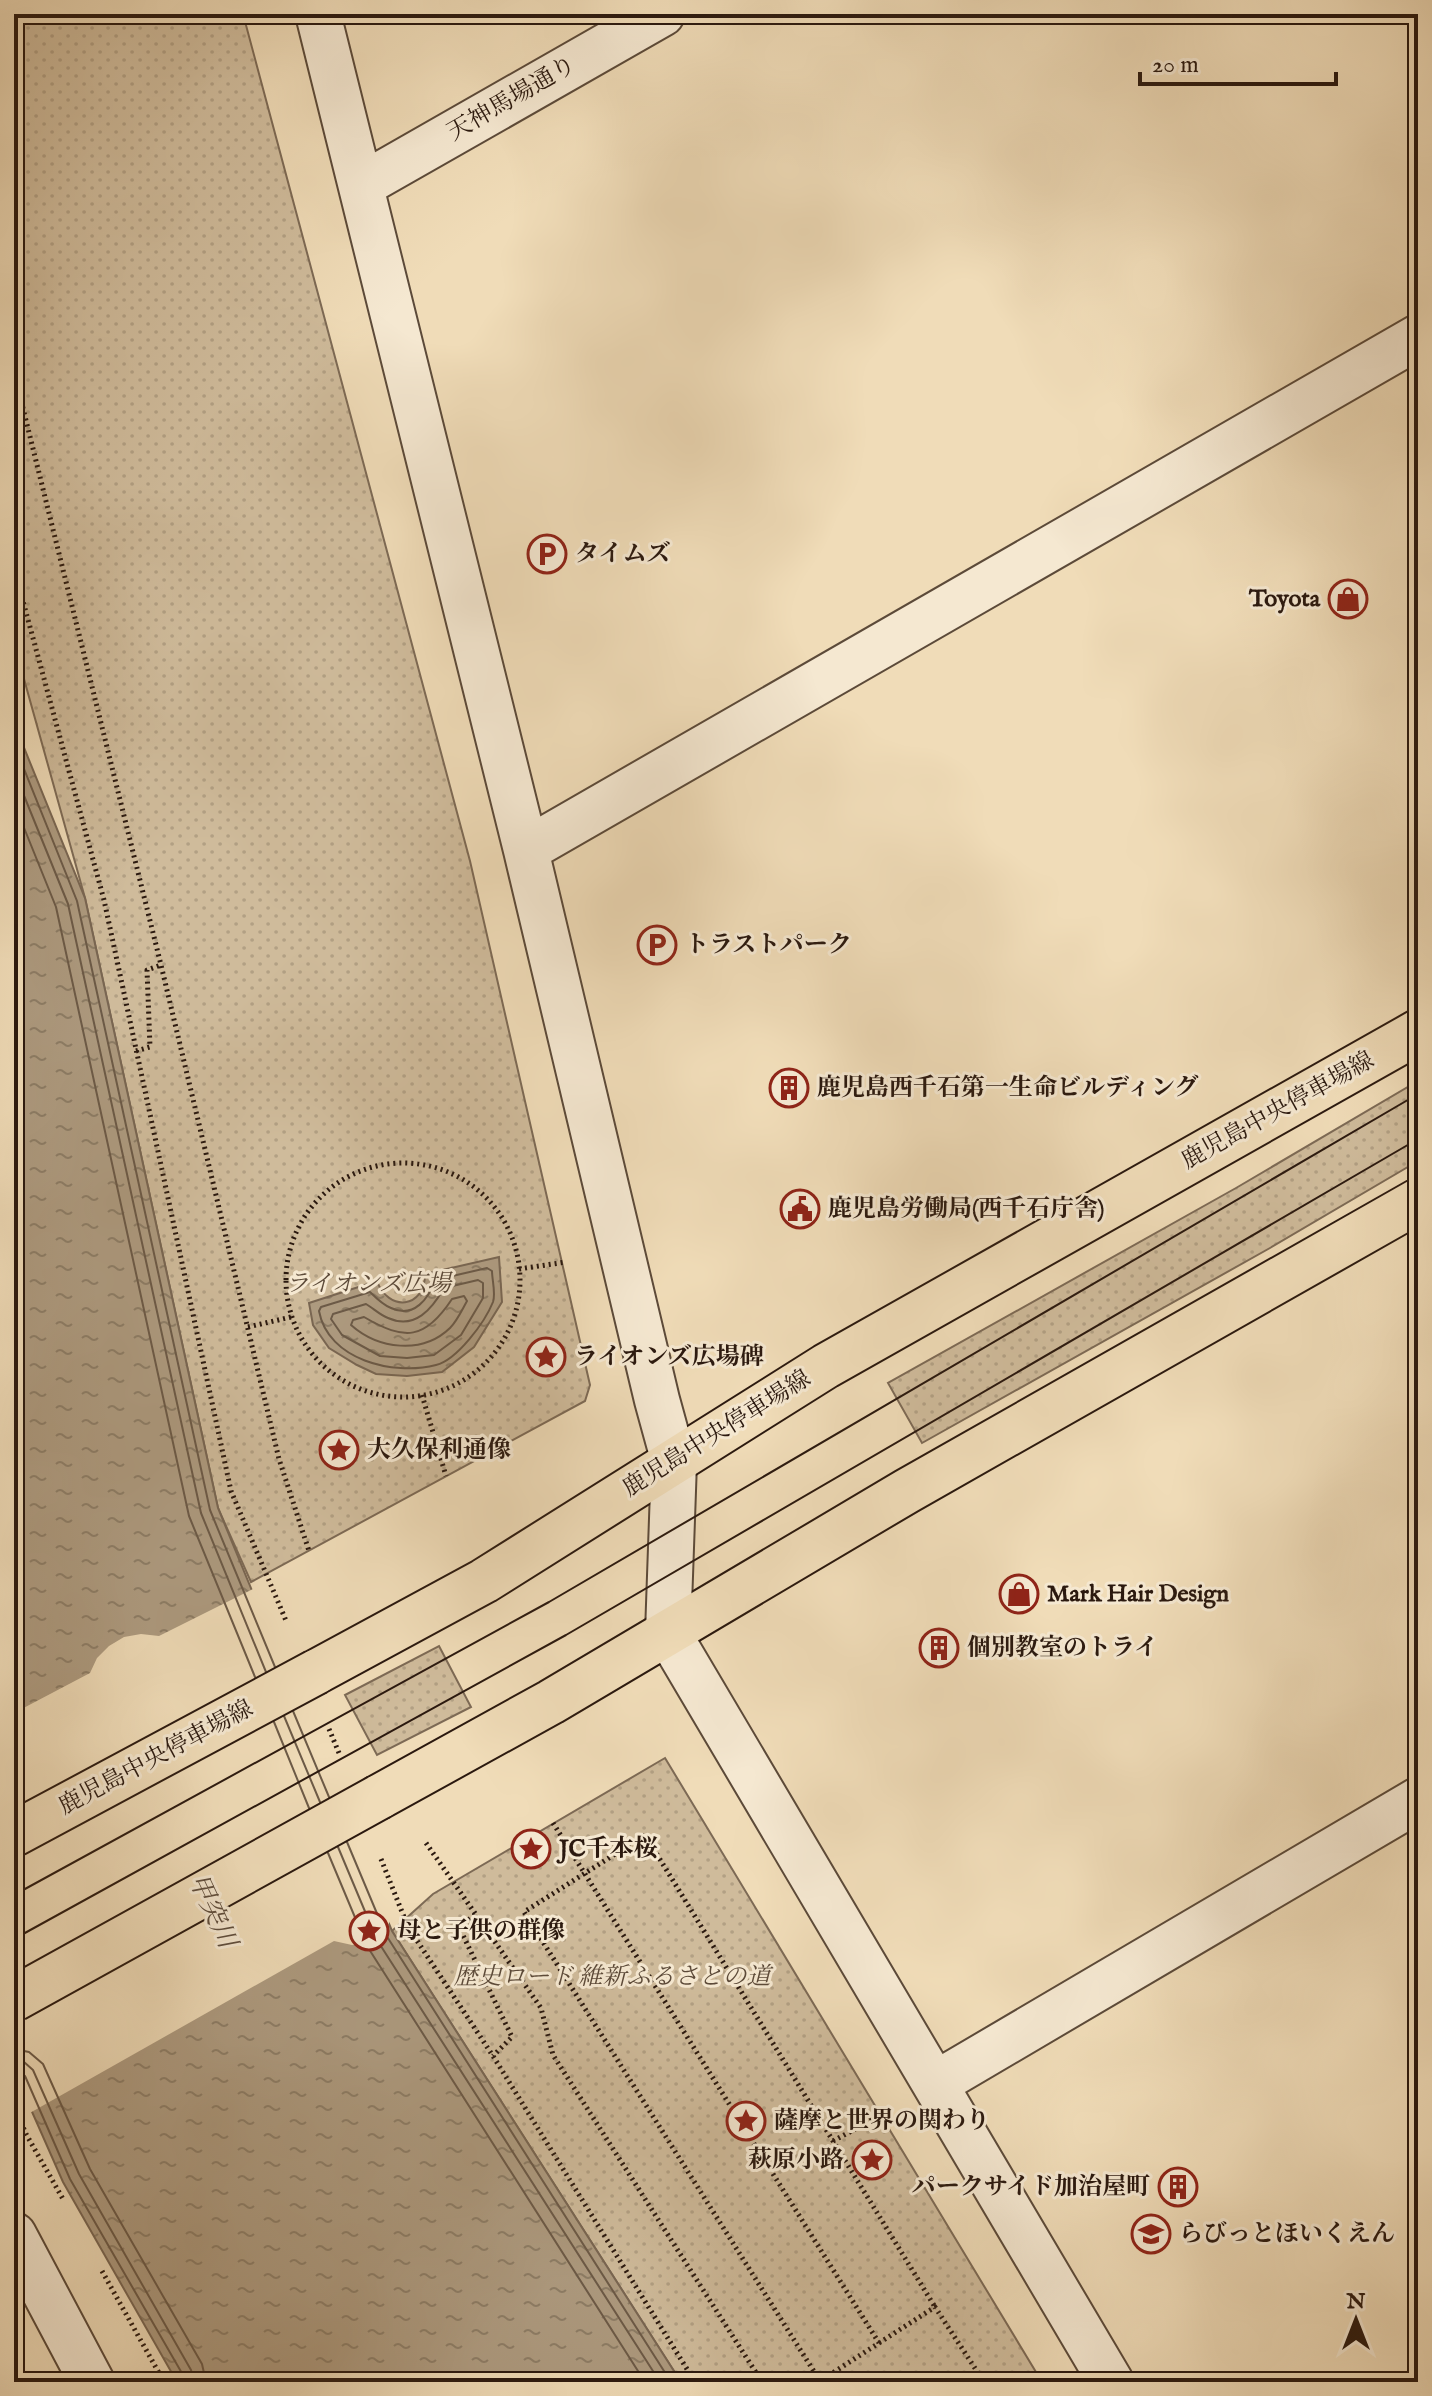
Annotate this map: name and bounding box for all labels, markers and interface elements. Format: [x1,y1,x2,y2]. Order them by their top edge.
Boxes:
scale bar [1140,36,1336,86]
street label: 天神馬場通り [442,50,582,148]
text: 20 m [1152,50,1199,81]
parking icon: タイムズ [526,533,568,575]
place label: タイムズ [575,539,671,570]
shop icon: Toyota [1327,578,1369,620]
place label: Toyota [1248,584,1321,615]
parking icon: トラストパーク [636,924,678,966]
place label: トラストパーク [685,930,852,961]
street label: 鹿児島中央停車場線 [1176,1045,1380,1177]
building icon: 鹿児島西千石第一生命ビルディング [768,1067,810,1109]
place label: 鹿児島西千石第一生命ビルディング [817,1073,1199,1104]
public building icon: 鹿児島労働局(西千石庁舎) [779,1188,821,1230]
place label: 鹿児島労働局(西千石庁舎) [828,1194,1104,1225]
park label: ライオンズ広場 [285,1269,453,1300]
place icon: ライオンズ広場碑 [525,1336,567,1378]
place label: ライオンズ広場碑 [574,1342,764,1373]
street label: 鹿児島中央停車場線 [617,1364,817,1504]
place icon: 大久保利通像 [318,1429,360,1471]
place label: 大久保利通像 [367,1435,511,1466]
shop icon: Mark Hair Design [998,1573,1040,1615]
place label: Mark Hair Design [1047,1579,1229,1610]
building icon: 個別教室のトライ [918,1627,960,1669]
place label: 個別教室のトライ [967,1633,1158,1664]
street label: 鹿児島中央停車場線 [53,1694,259,1822]
place icon: JC千本桜 [510,1828,552,1870]
place label: JC千本桜 [556,1834,658,1865]
water label: 甲突川 [181,1869,245,1956]
place icon: 母と子供の群像 [348,1910,390,1952]
place label: 母と子供の群像 [397,1916,565,1947]
park label: 歴史ロード 維新ふるさとの道 [453,1962,775,1993]
place icon: 薩摩と世界の関わり [725,2100,767,2142]
place label: 薩摩と世界の関わり [774,2106,990,2137]
place icon: 萩原小路 [851,2139,893,2181]
place label: 萩原小路 [748,2145,844,2176]
building icon: パークサイド加治屋町 [1157,2166,1199,2208]
place label: パークサイド加治屋町 [912,2172,1150,2203]
school or university icon: らびっとほいくえん [1130,2213,1172,2255]
place label: らびっとほいくえん [1179,2219,1395,2250]
north arrow [1316,2280,1396,2360]
text: N [1345,2288,1366,2316]

